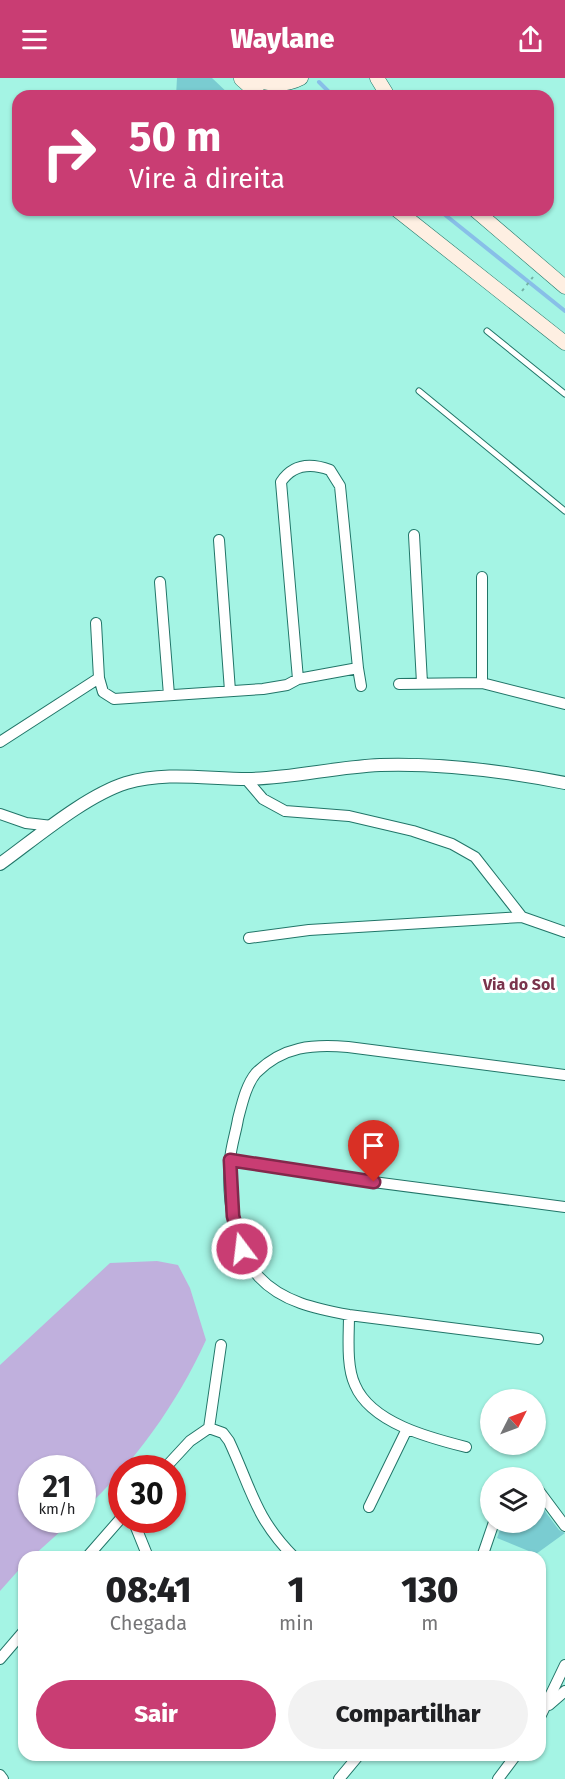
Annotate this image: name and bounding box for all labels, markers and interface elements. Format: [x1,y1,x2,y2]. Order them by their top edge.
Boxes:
icon: menu [18,23,51,56]
text: Waylane [230,23,335,55]
icon: share [514,23,547,56]
text: 50 m [129,112,222,162]
icon: right [30,114,108,192]
text: Vire à direita [129,163,285,195]
district label: Via do Sol [482,975,555,994]
pin [348,1120,399,1182]
icon: arrive [357,1129,390,1162]
position arrow [210,1217,274,1281]
north arrow [480,1389,546,1455]
map controls [480,1389,546,1533]
speed limit sign: 30 [108,1455,186,1533]
button: layers [480,1467,546,1533]
text: 21 [43,1469,71,1505]
text: km/h [38,1500,76,1518]
text: 08:41 [106,1568,192,1612]
text: 1 [288,1568,305,1612]
text: 130 [401,1568,458,1612]
text: Chegada [110,1611,187,1635]
text: min [279,1611,314,1635]
text: m [421,1611,438,1635]
button: Sair [36,1680,276,1749]
button: Compartilhar [288,1680,528,1749]

